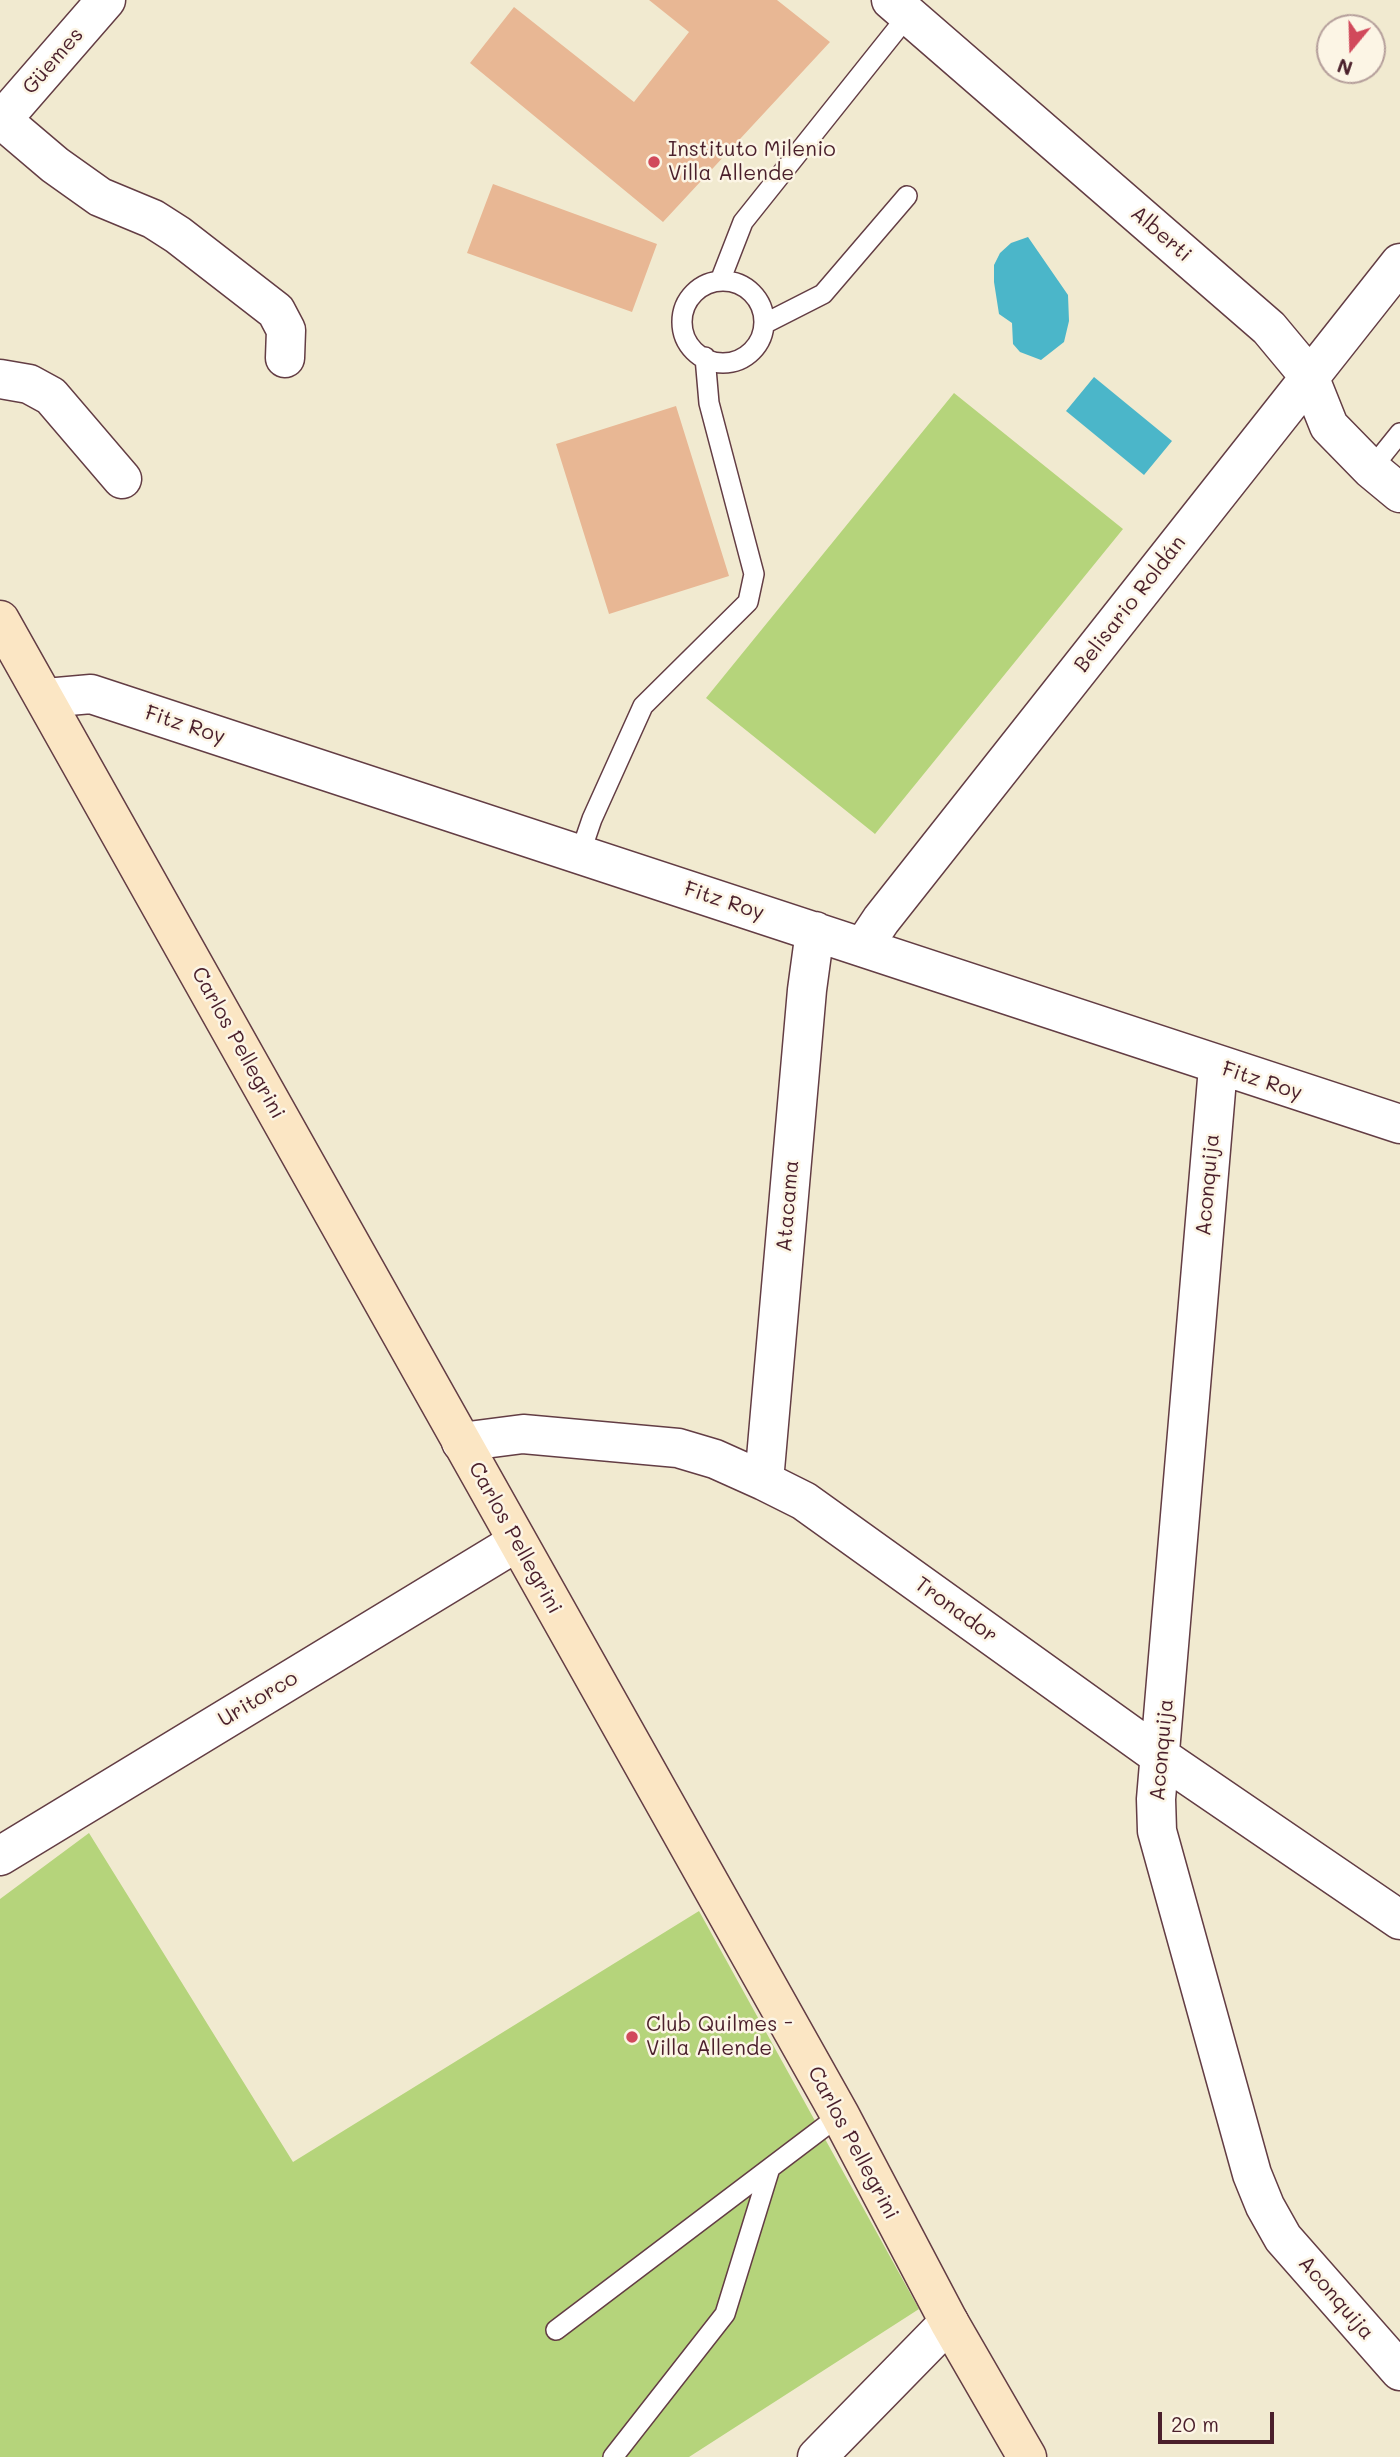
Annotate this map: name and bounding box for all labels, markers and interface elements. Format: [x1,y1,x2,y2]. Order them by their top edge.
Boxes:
north arrow [1316,14,1386,84]
street label: Güemes [17,23,89,99]
text: N [1334,53,1356,82]
place label: Instituto Milenio Villa Allende [668,137,836,187]
marker: Instituto Milenio Villa Allende [646,154,662,170]
street label: Alberti [1125,201,1197,267]
street label: Belisario Roldán [1069,531,1191,677]
street label: Fitz Roy [142,700,228,750]
street label: Fitz Roy [681,876,767,926]
street label: Carlos Pellegrini [186,963,290,1123]
street label: Fitz Roy [1219,1056,1305,1106]
street label: Aconquija [1191,1133,1225,1237]
street label: Atacama [771,1159,805,1253]
street label: Carlos Pellegrini [463,1458,567,1618]
street label: Tronador [910,1572,1002,1648]
street label: Uritorco [214,1666,302,1732]
street label: Aconquija [1145,1698,1179,1802]
place label: Club Quilmes - Villa Allende [646,2012,793,2062]
marker: Club Quilmes - Villa Allende [624,2029,640,2045]
street label: Carlos Pellegrini [802,2062,904,2224]
street label: Aconquija [1293,2251,1379,2345]
scale bar [1162,2398,1278,2442]
text: 20 m [1171,2410,1219,2437]

